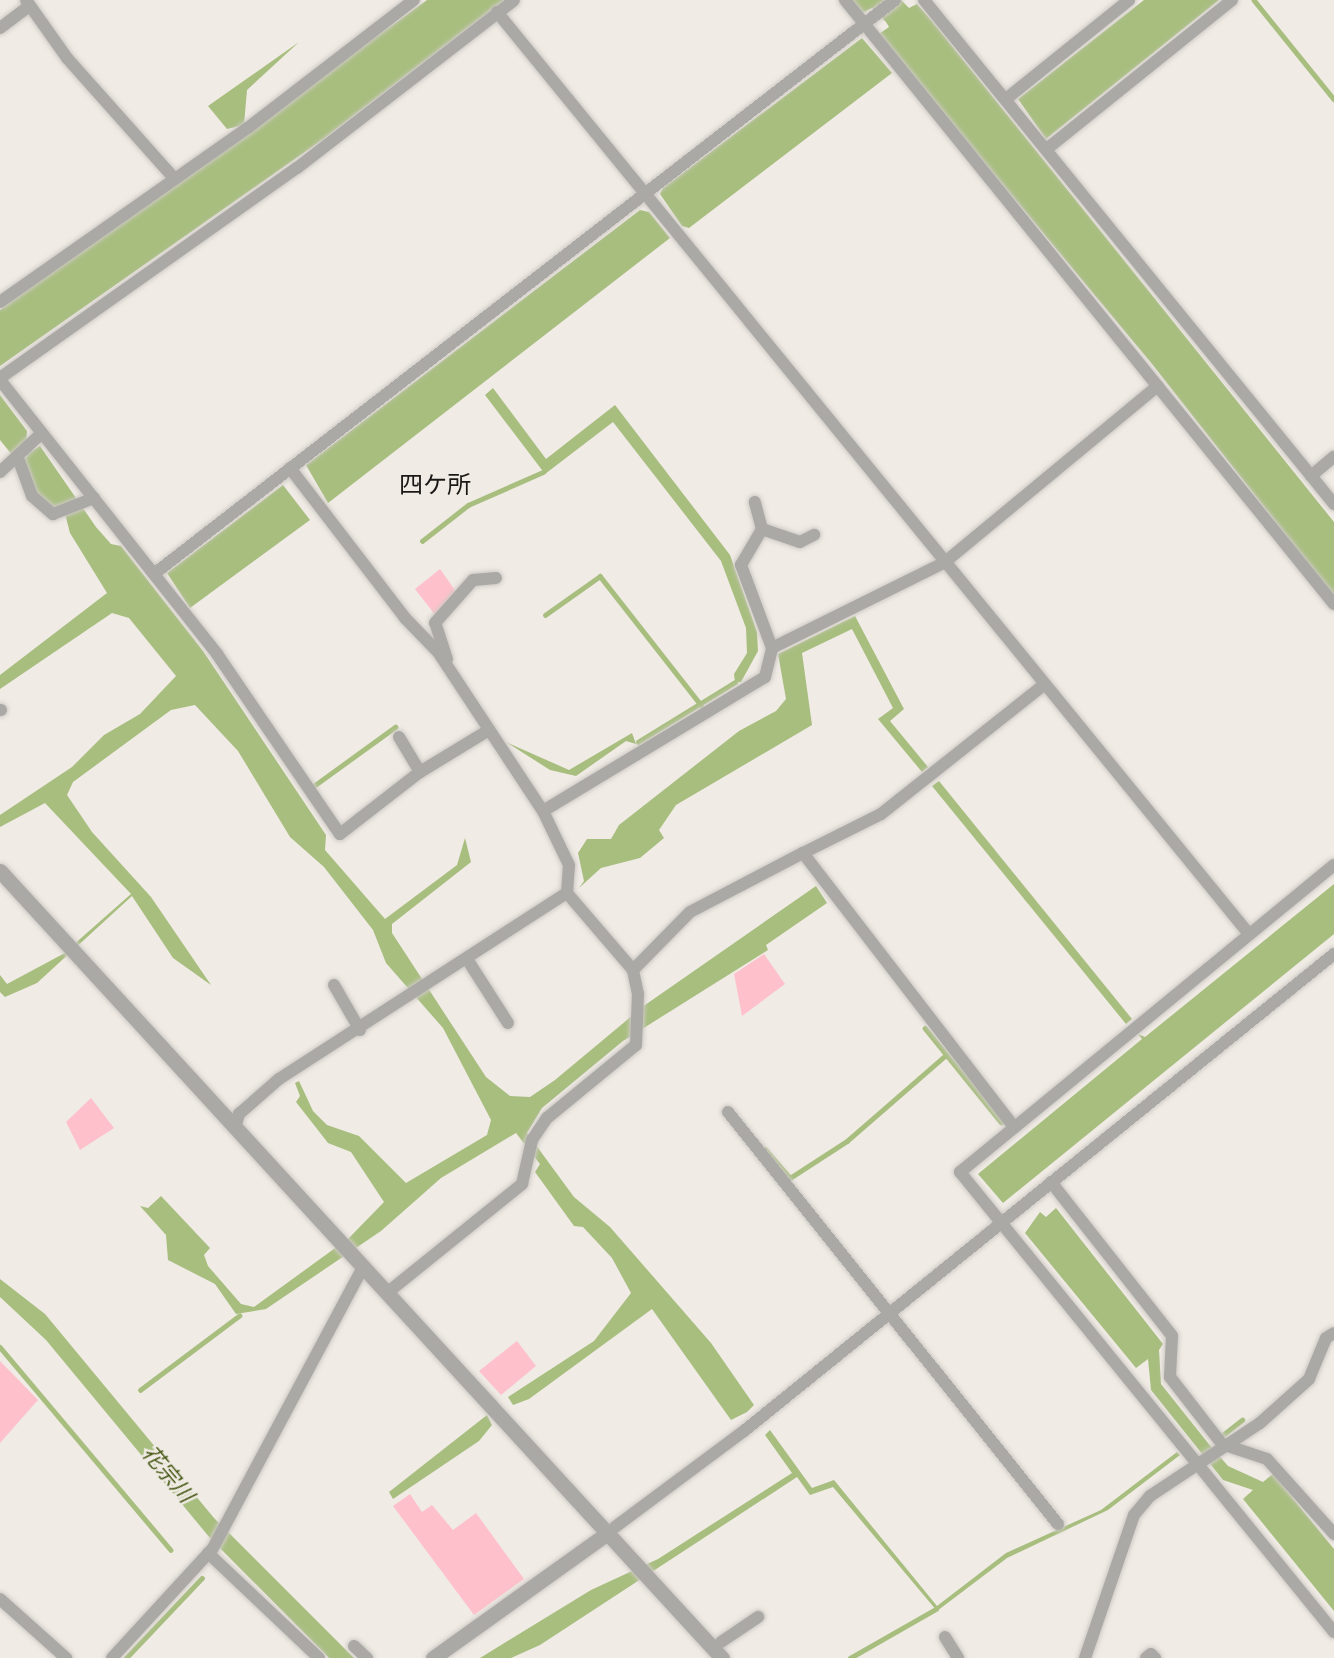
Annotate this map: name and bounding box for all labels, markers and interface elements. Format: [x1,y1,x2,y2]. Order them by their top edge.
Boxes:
district label: 四ケ所 [399,471,471,499]
water label: 花宗川 [137,1440,199,1508]

